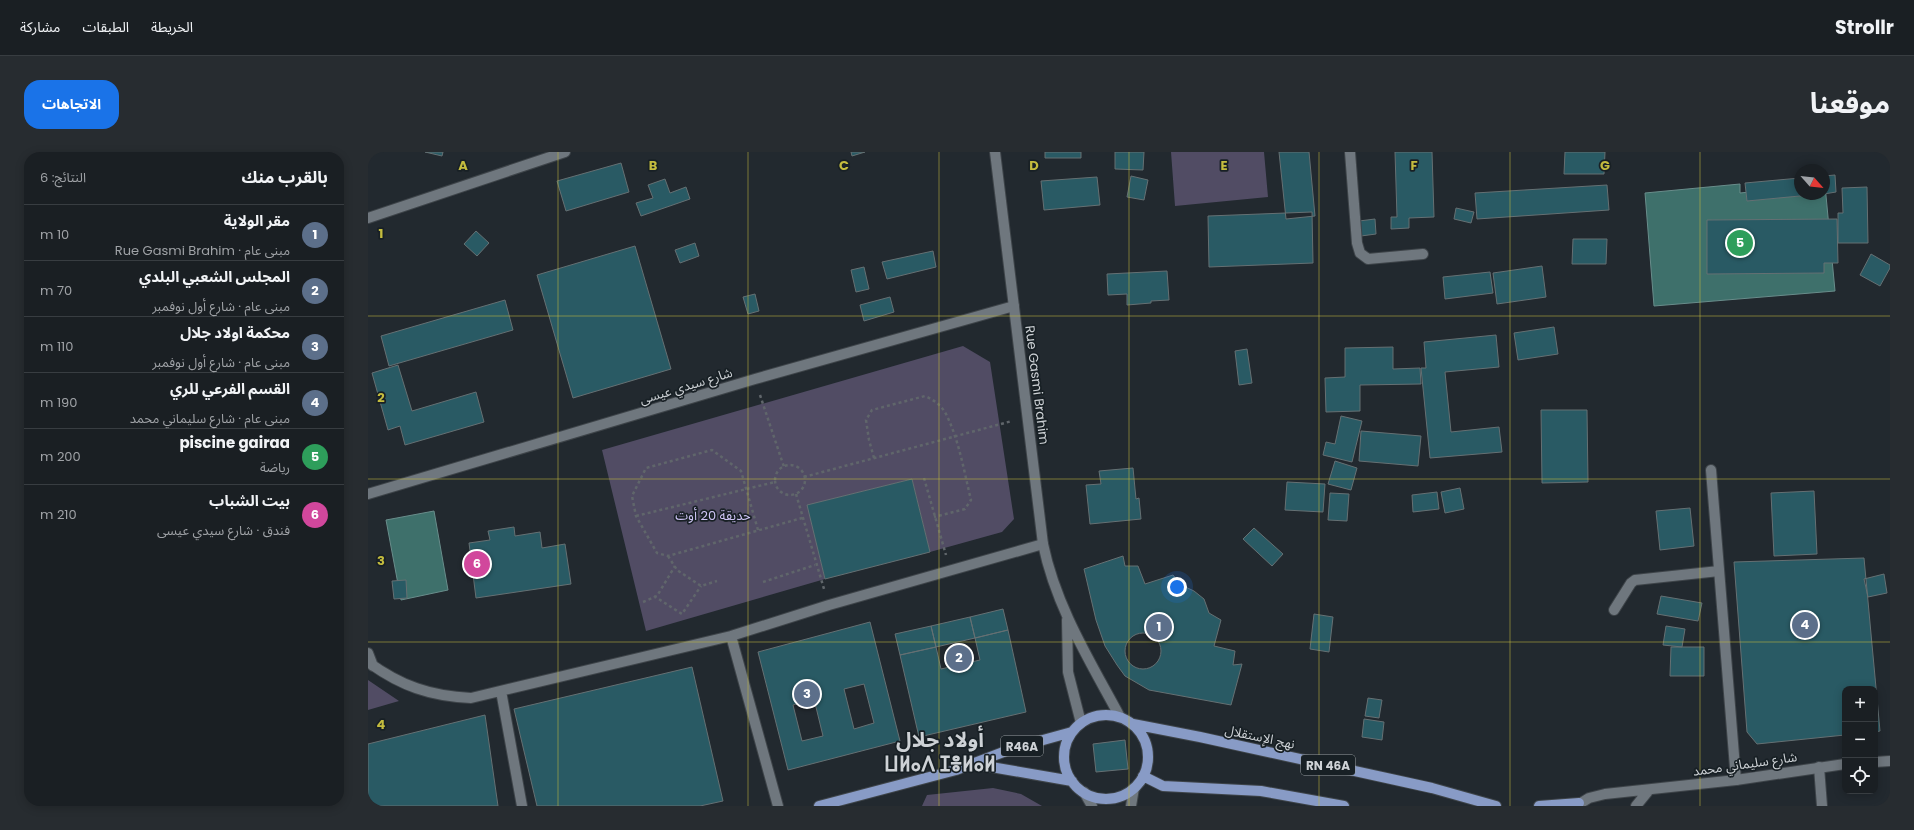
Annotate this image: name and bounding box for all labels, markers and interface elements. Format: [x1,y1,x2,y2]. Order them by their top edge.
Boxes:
text: Strollr [1835,14,1894,41]
text: مشاركة [20,17,60,37]
text: الطبقات [82,17,129,37]
text: الخريطة [151,17,193,37]
button: الاتجاهات [24,80,119,129]
text: موقعنا [1810,84,1890,123]
text: A [458,156,468,175]
text: B [649,156,658,175]
text: C [839,156,849,175]
text: D [1029,156,1039,175]
text: E [1220,156,1228,175]
text: F [1410,156,1418,175]
text: G [1600,156,1610,175]
north arrow [1794,164,1830,200]
text: بالقرب منك [242,165,328,189]
text: النتائج: 6 [40,168,86,187]
text: مقر الولاية [224,210,290,231]
text: 1 [379,224,383,243]
text: 10 m [40,225,69,244]
text: 1 [313,225,317,244]
pin: 5 [1727,228,1753,258]
text: مبنى عام · Rue Gasmi Brahim [115,241,290,260]
text: المجلس الشعبي البلدي [139,266,290,287]
text: 70 m [40,281,72,300]
text: 2 [311,281,319,300]
text: مبنى عام · شارع أول نوفمبر [152,297,290,316]
text: محكمة اولاد جلال [180,322,290,343]
street label: Rue Gasmi Brahim [1020,324,1054,446]
text: 110 m [40,337,73,356]
text: 3 [311,337,319,356]
text: مبنى عام · شارع أول نوفمبر [152,353,290,372]
street label: شارع سيدي عيسى [637,363,735,410]
text: القسم الفرعي للري [170,378,290,399]
text: 2 [377,388,385,407]
text: 190 m [40,393,77,412]
text: 4 [311,393,319,412]
text: مبنى عام · شارع سليماني محمد [130,409,290,428]
text: piscine gairaa [179,432,290,453]
text: 200 m [40,447,81,466]
text: 5 [311,447,319,466]
text: رياضة [260,458,290,477]
text: بيت الشباب [209,490,290,511]
text: 210 m [40,505,77,524]
text: 6 [311,505,319,524]
park label: حديقة 20 أوت [675,506,751,525]
text: فندق · شارع سيدي عيسى [157,521,290,540]
pin: 6 [464,549,490,579]
text: 3 [377,551,385,570]
your location [1167,577,1187,597]
pin: 4 [1792,610,1818,640]
pin: 1 [1146,612,1172,642]
pin: 2 [946,643,972,673]
pin: 3 [794,679,820,709]
map controls [1842,686,1878,794]
button: + [1842,686,1878,722]
text: 4 [377,715,386,734]
street label: نهج الإستقلال [1223,720,1297,755]
button: − [1842,722,1878,758]
district label: أولاد جلال ⵡⵍⴰⴷ ⵊⴻⵍⴰⵍ [884,725,996,778]
road number: R46A [1001,736,1043,756]
street label: شارع سليماني محمد [1692,747,1799,782]
road number: RN 46A [1301,755,1355,775]
button: locate [1842,758,1878,794]

